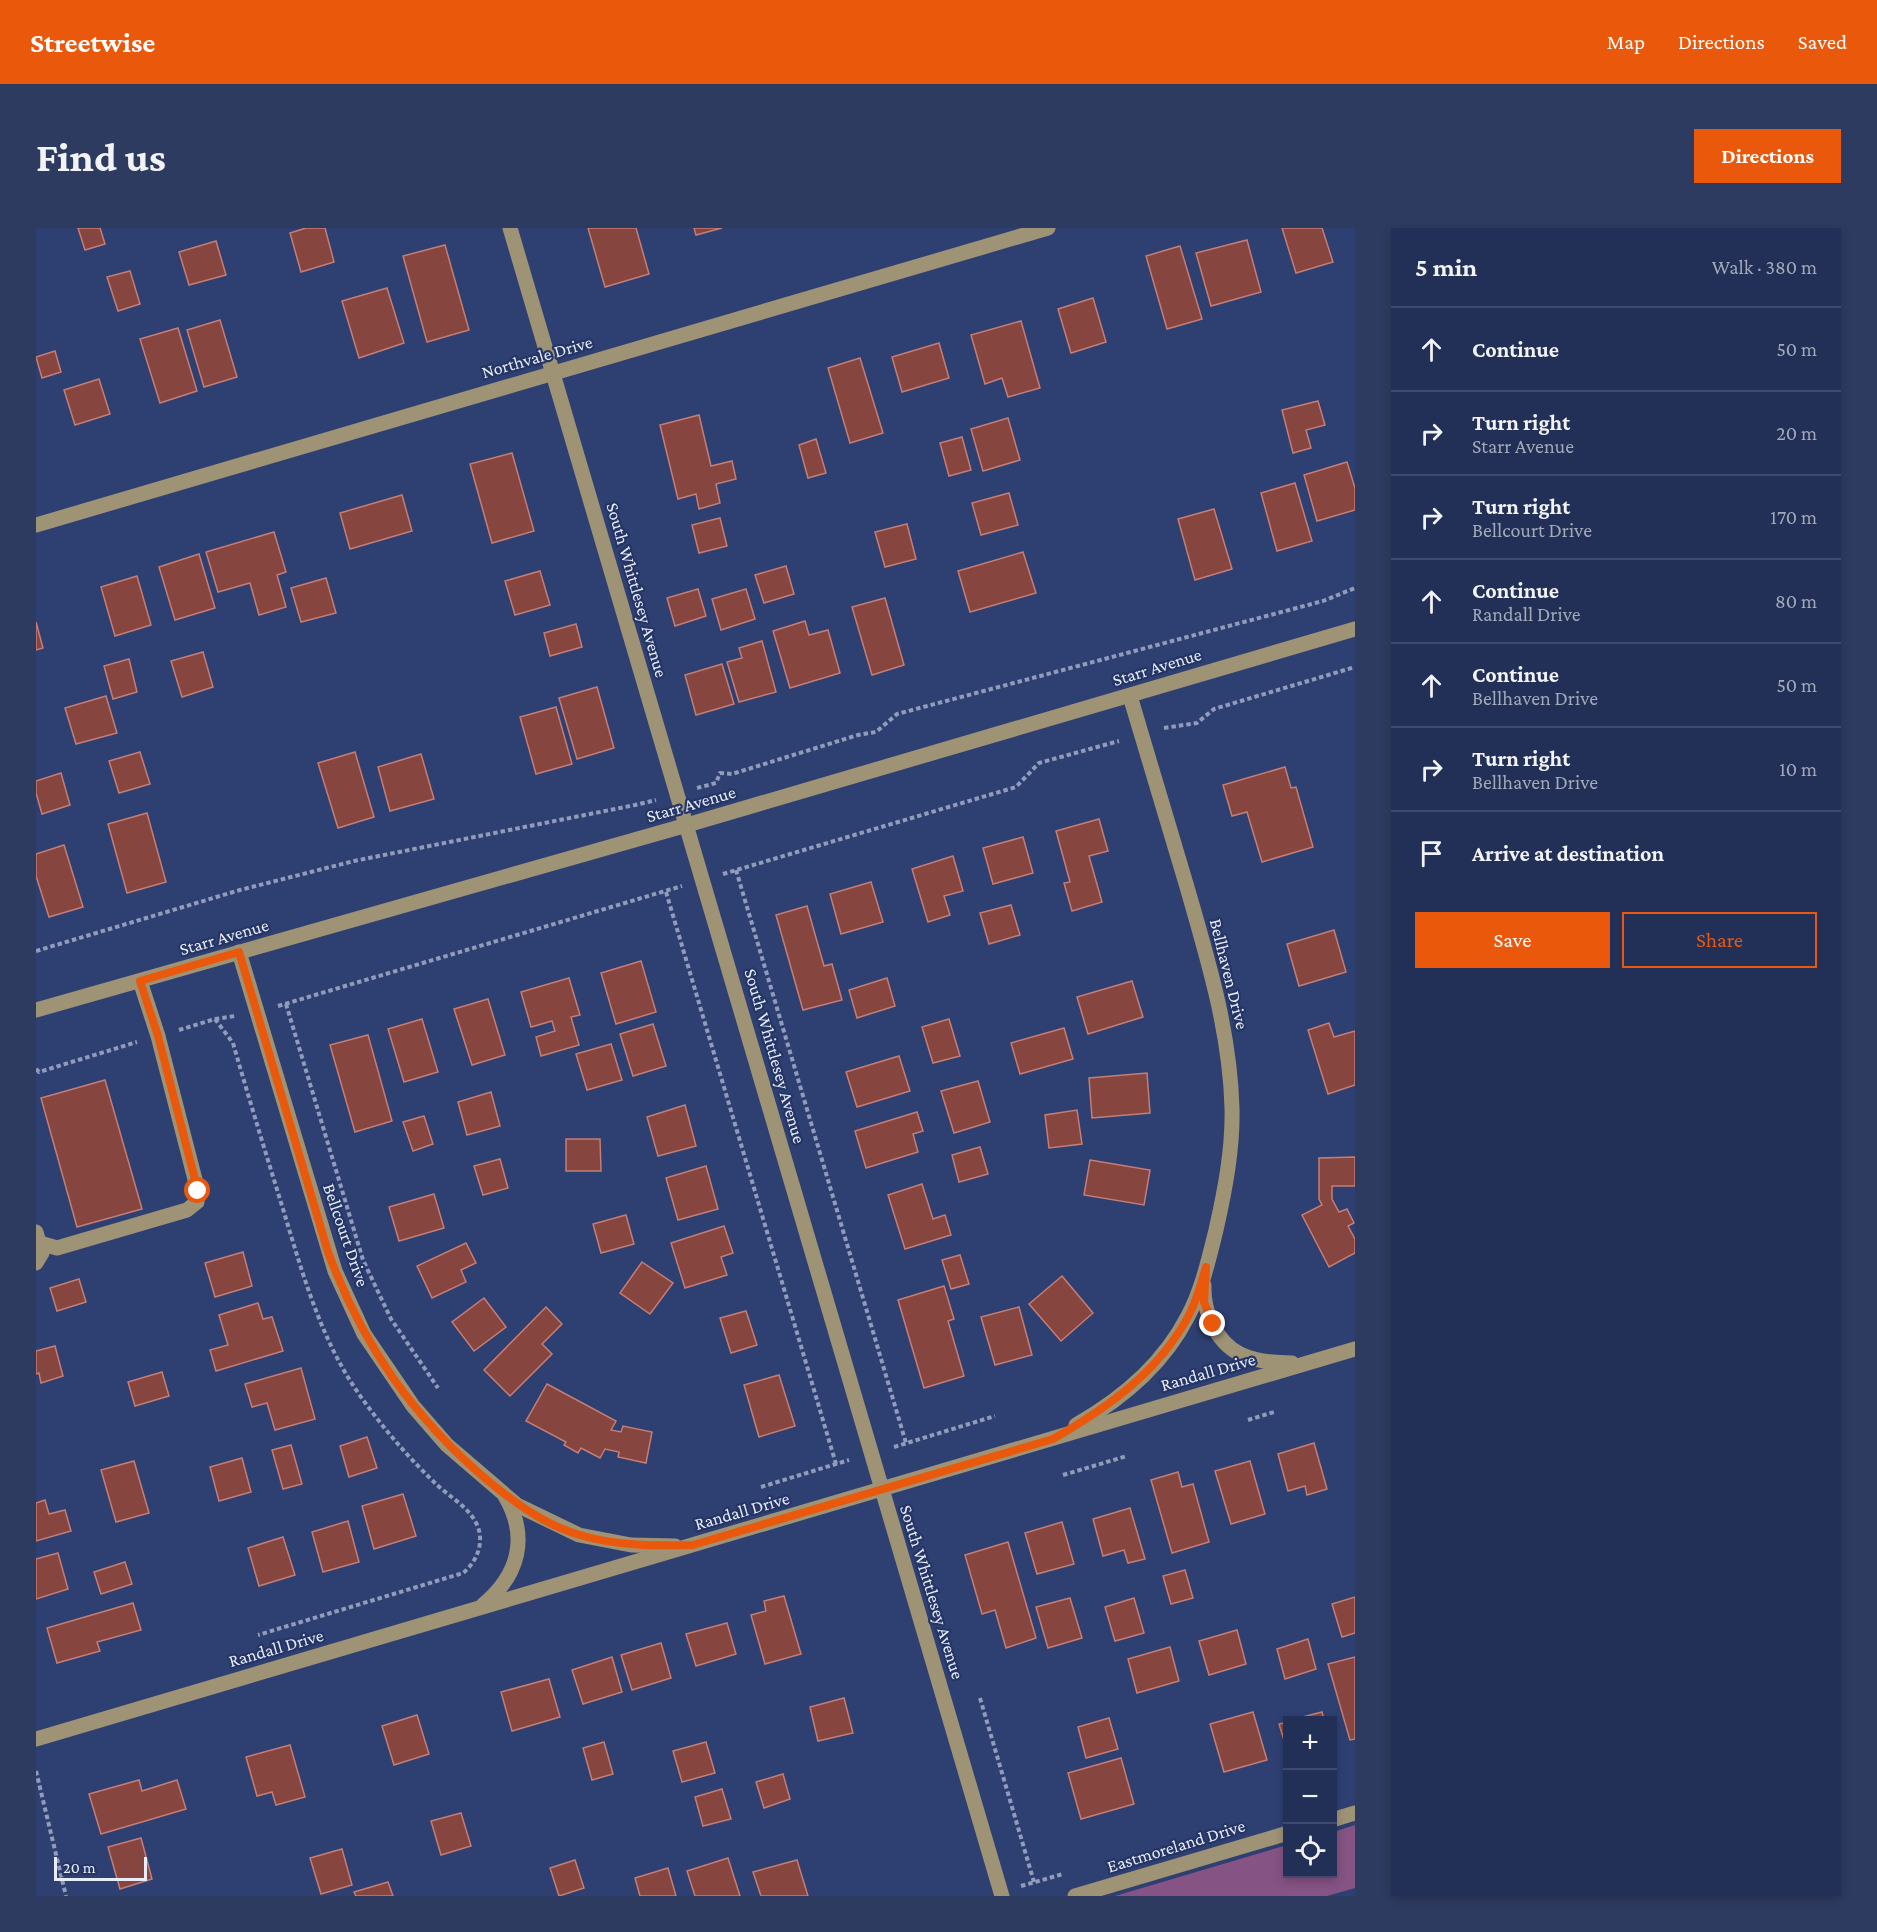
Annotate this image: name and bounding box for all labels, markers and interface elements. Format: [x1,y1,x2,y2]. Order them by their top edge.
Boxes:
text: Streetwise [30,27,155,58]
text: Map [1607,30,1645,54]
text: Directions [1678,30,1765,54]
text: Saved [1798,30,1847,54]
button: Directions [1694,129,1841,183]
text: Find us [36,133,166,180]
text: 5 min [1415,253,1477,282]
text: Walk · 380 m [1712,256,1817,278]
street label: Northvale Drive [479,332,595,382]
icon: ahead [1415,333,1448,366]
text: Continue [1472,337,1559,362]
text: 50 m [1776,338,1817,360]
text: Turn right [1472,410,1570,435]
icon: right [1415,417,1448,450]
text: 20 m [1776,422,1817,444]
text: Starr Avenue [1472,435,1574,457]
text: Turn right [1472,494,1570,519]
street label: South Whittlesey Avenue [602,500,672,680]
icon: right [1415,501,1448,534]
text: 170 m [1770,506,1817,528]
text: Bellcourt Drive [1472,519,1592,541]
text: Continue [1472,578,1559,603]
icon: ahead [1415,585,1448,618]
text: 80 m [1775,590,1817,612]
text: Randall Drive [1472,603,1580,625]
street label: Starr Avenue [1110,644,1204,690]
text: Continue [1472,662,1559,687]
icon: ahead [1415,669,1448,702]
text: 50 m [1776,674,1817,696]
text: Bellhaven Drive [1472,687,1598,709]
text: Turn right [1472,746,1570,771]
icon: right [1415,753,1448,786]
text: 10 m [1779,758,1817,780]
text: Bellhaven Drive [1472,771,1598,793]
street label: Starr Avenue [644,782,738,826]
icon: arrive [1415,837,1448,870]
text: Arrive at destination [1472,841,1664,866]
button: Save [1415,912,1610,968]
button: Share [1622,912,1817,968]
street label: Starr Avenue [177,915,271,959]
street label: Bellhaven Drive [1206,917,1252,1031]
street label: South Whittlesey Avenue [740,966,810,1146]
route start [184,1177,210,1203]
street label: Bellcourt Drive [319,1181,373,1289]
route end [1199,1310,1225,1336]
street label: Randall Drive [1158,1349,1258,1395]
street label: Randall Drive [692,1488,792,1534]
street label: South Whittlesey Avenue [896,1503,968,1682]
street label: Randall Drive [226,1625,326,1671]
map controls [1283,1716,1337,1878]
button: + [1283,1716,1337,1770]
button: − [1283,1770,1337,1824]
street label: Eastmoreland Drive [1105,1815,1247,1876]
button: locate [1283,1824,1337,1878]
scale bar [54,1854,147,1882]
text: 20 m [63,1859,96,1876]

